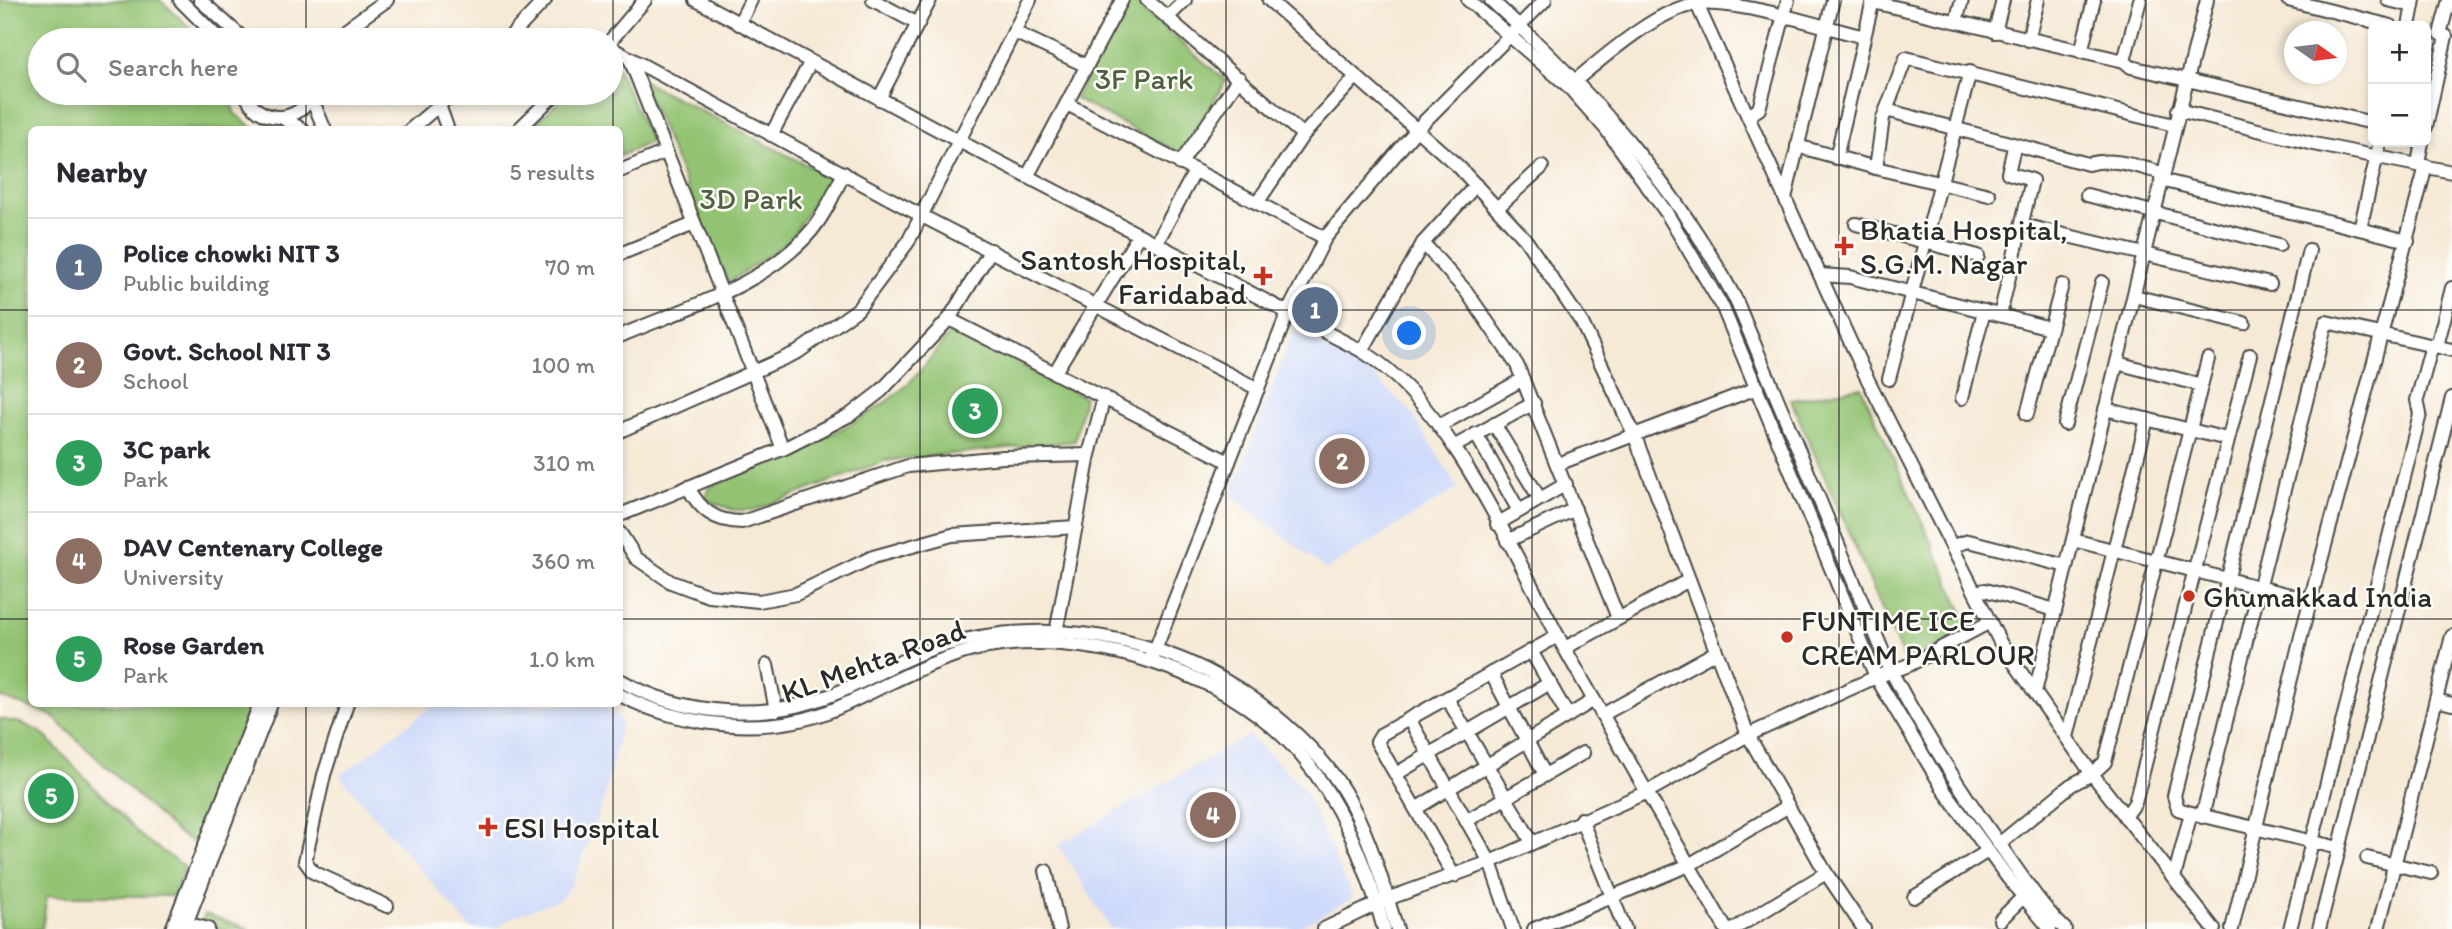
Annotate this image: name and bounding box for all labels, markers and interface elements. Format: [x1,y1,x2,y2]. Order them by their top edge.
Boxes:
north arrow [2284,21,2347,84]
map controls [2368,21,2431,147]
button: + [2368,21,2431,84]
search box [28,28,623,105]
icon: search [52,48,90,86]
text: Search here [108,51,238,83]
park label: 3F Park [1095,60,1193,97]
button: − [2368,84,2431,147]
text: Nearby [56,153,147,190]
text: 5 results [509,158,595,186]
park label: 3D Park [700,180,802,217]
place label: Bhatia Hospital, S.G.M. Nagar [1860,211,2068,282]
marker: Bhatia Hospital, S.G.M. Nagar [1834,236,1854,256]
text: Police chowki NIT 3 [123,237,340,269]
place label: Santosh Hospital, Faridabad [1020,241,1247,312]
text: 1 [74,253,84,281]
text: 70 m [545,253,595,281]
marker: Santosh Hospital, Faridabad [1253,266,1273,286]
text: Public building [123,269,269,297]
pin: 1 [1292,284,1338,336]
your location [1392,316,1426,350]
text: Govt. School NIT 3 [123,335,331,367]
text: 2 [73,351,85,379]
text: 100 m [531,351,595,379]
text: School [123,367,188,395]
pin: 3 [952,385,998,437]
text: 3C park [123,433,210,465]
pin: 2 [1319,435,1365,487]
text: 3 [73,449,85,477]
text: 310 m [533,449,595,477]
text: Park [123,465,168,493]
text: DAV Centenary College [123,531,383,563]
text: 4 [72,547,86,575]
text: 360 m [532,547,595,575]
text: University [123,563,223,591]
place label: Ghumakkad India [2203,578,2432,615]
marker: Ghumakkad India [2181,588,2197,604]
place label: FUNTIME ICE CREAM PARLOUR [1801,602,2035,673]
street label: KL Mehta Road [776,611,970,711]
text: Rose Garden [123,629,264,661]
marker: FUNTIME ICE CREAM PARLOUR [1779,629,1795,645]
text: 5 [73,645,85,673]
text: 1.0 km [529,645,595,673]
text: Park [123,661,168,689]
pin: 5 [28,770,74,822]
pin: 4 [1190,789,1236,841]
place label: ESI Hospital [504,809,660,846]
marker: ESI Hospital [478,817,498,837]

